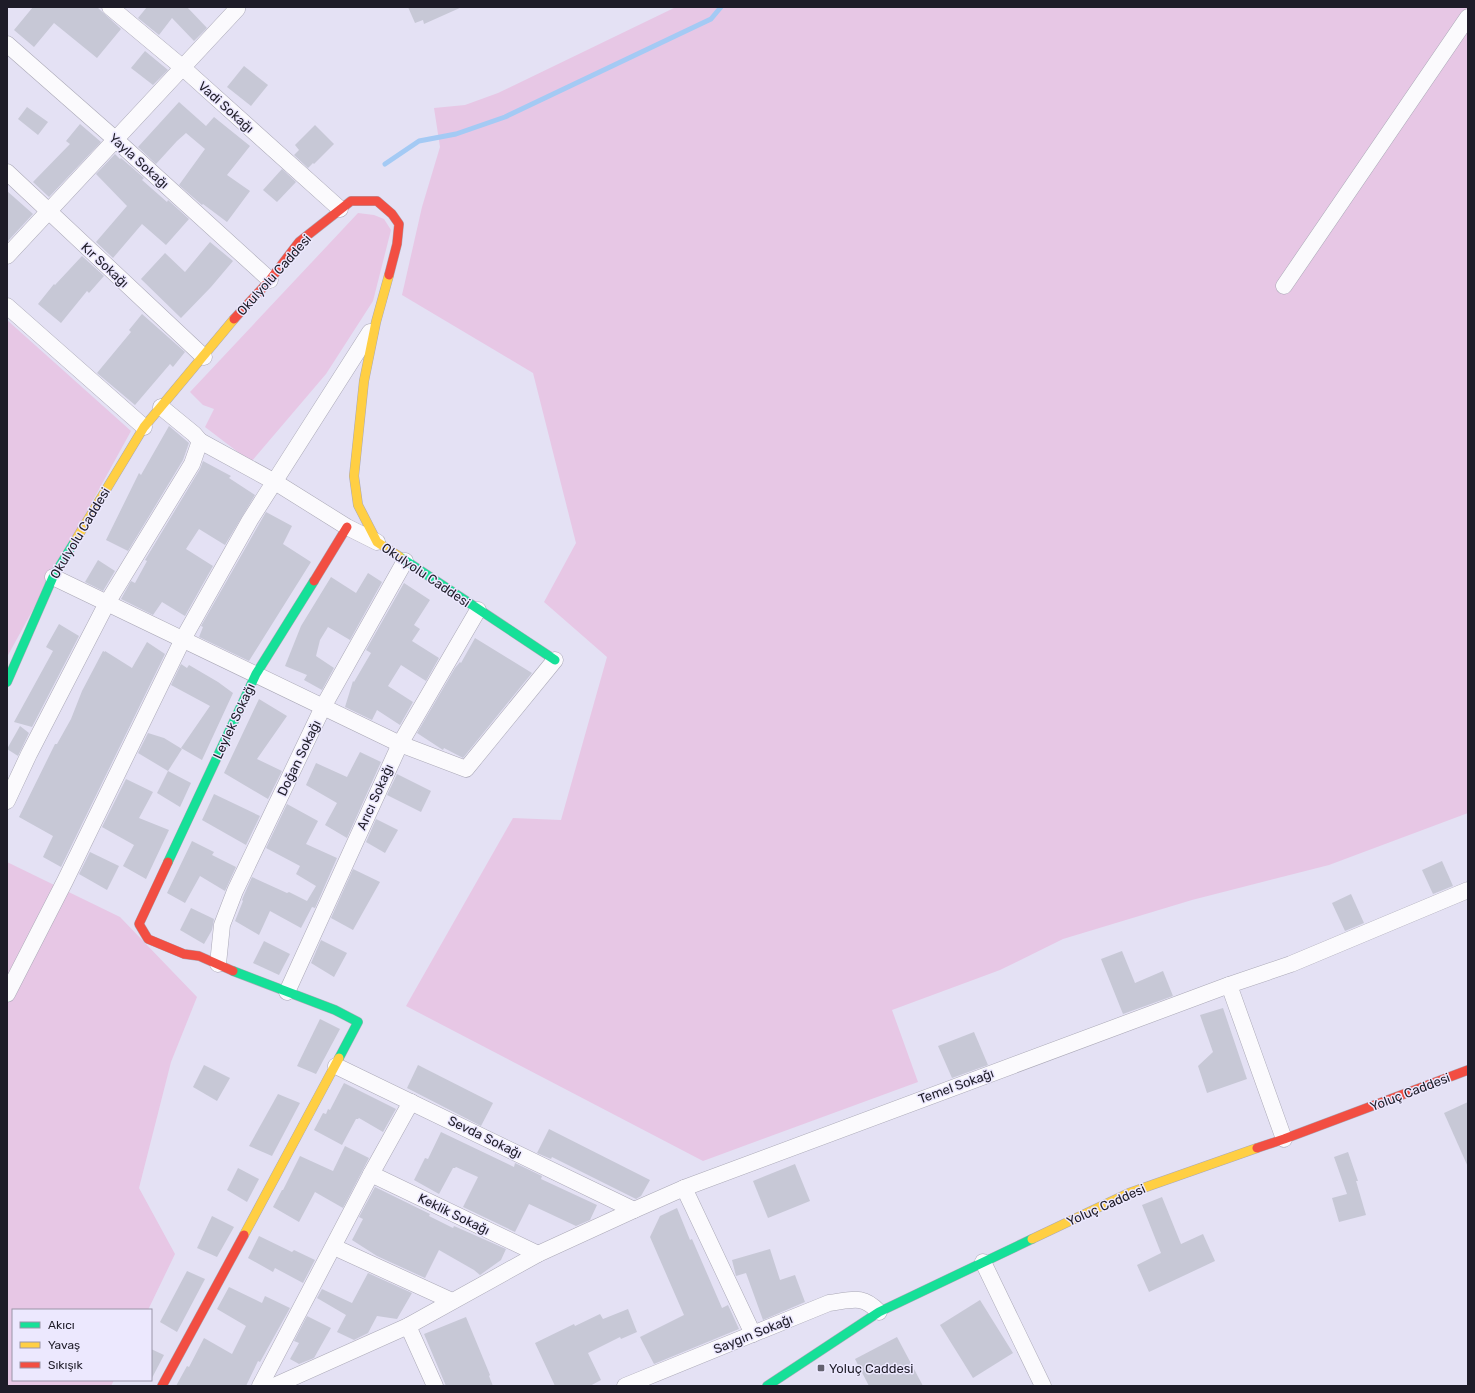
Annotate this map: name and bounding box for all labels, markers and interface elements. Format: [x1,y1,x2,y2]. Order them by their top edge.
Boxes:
street label: Vadi Sokağı [195,78,257,136]
street label: Yayla Sokağı [105,130,172,192]
street label: Okulyolu Caddesi [234,232,314,318]
street label: Kır Sokağı [78,239,132,291]
street label: Okulyolu Caddesi [47,485,113,581]
street label: Okulyolu Caddesi [379,540,473,610]
street label: Leylek Sokağı [210,681,259,762]
street label: Doğan Sokağı [274,718,325,799]
street label: Arıcı Sokağı [354,762,397,833]
street label: Temel Sokağı [916,1065,996,1107]
street label: Yoluç Caddesi [1368,1070,1452,1114]
street label: Sevda Sokağı [445,1113,524,1162]
street label: Yoluç Caddesi [1064,1181,1148,1229]
street label: Keklik Sokağı [415,1190,492,1239]
legend [12,1309,152,1381]
street label: Saygın Sokağı [711,1311,795,1358]
text: Akıcı [48,1318,75,1332]
text: Yavaş [48,1338,80,1352]
text: Sıkışık [48,1358,83,1372]
place label: Yoluç Caddesi [829,1361,913,1376]
marker: Yoluç Caddesi [816,1363,826,1373]

